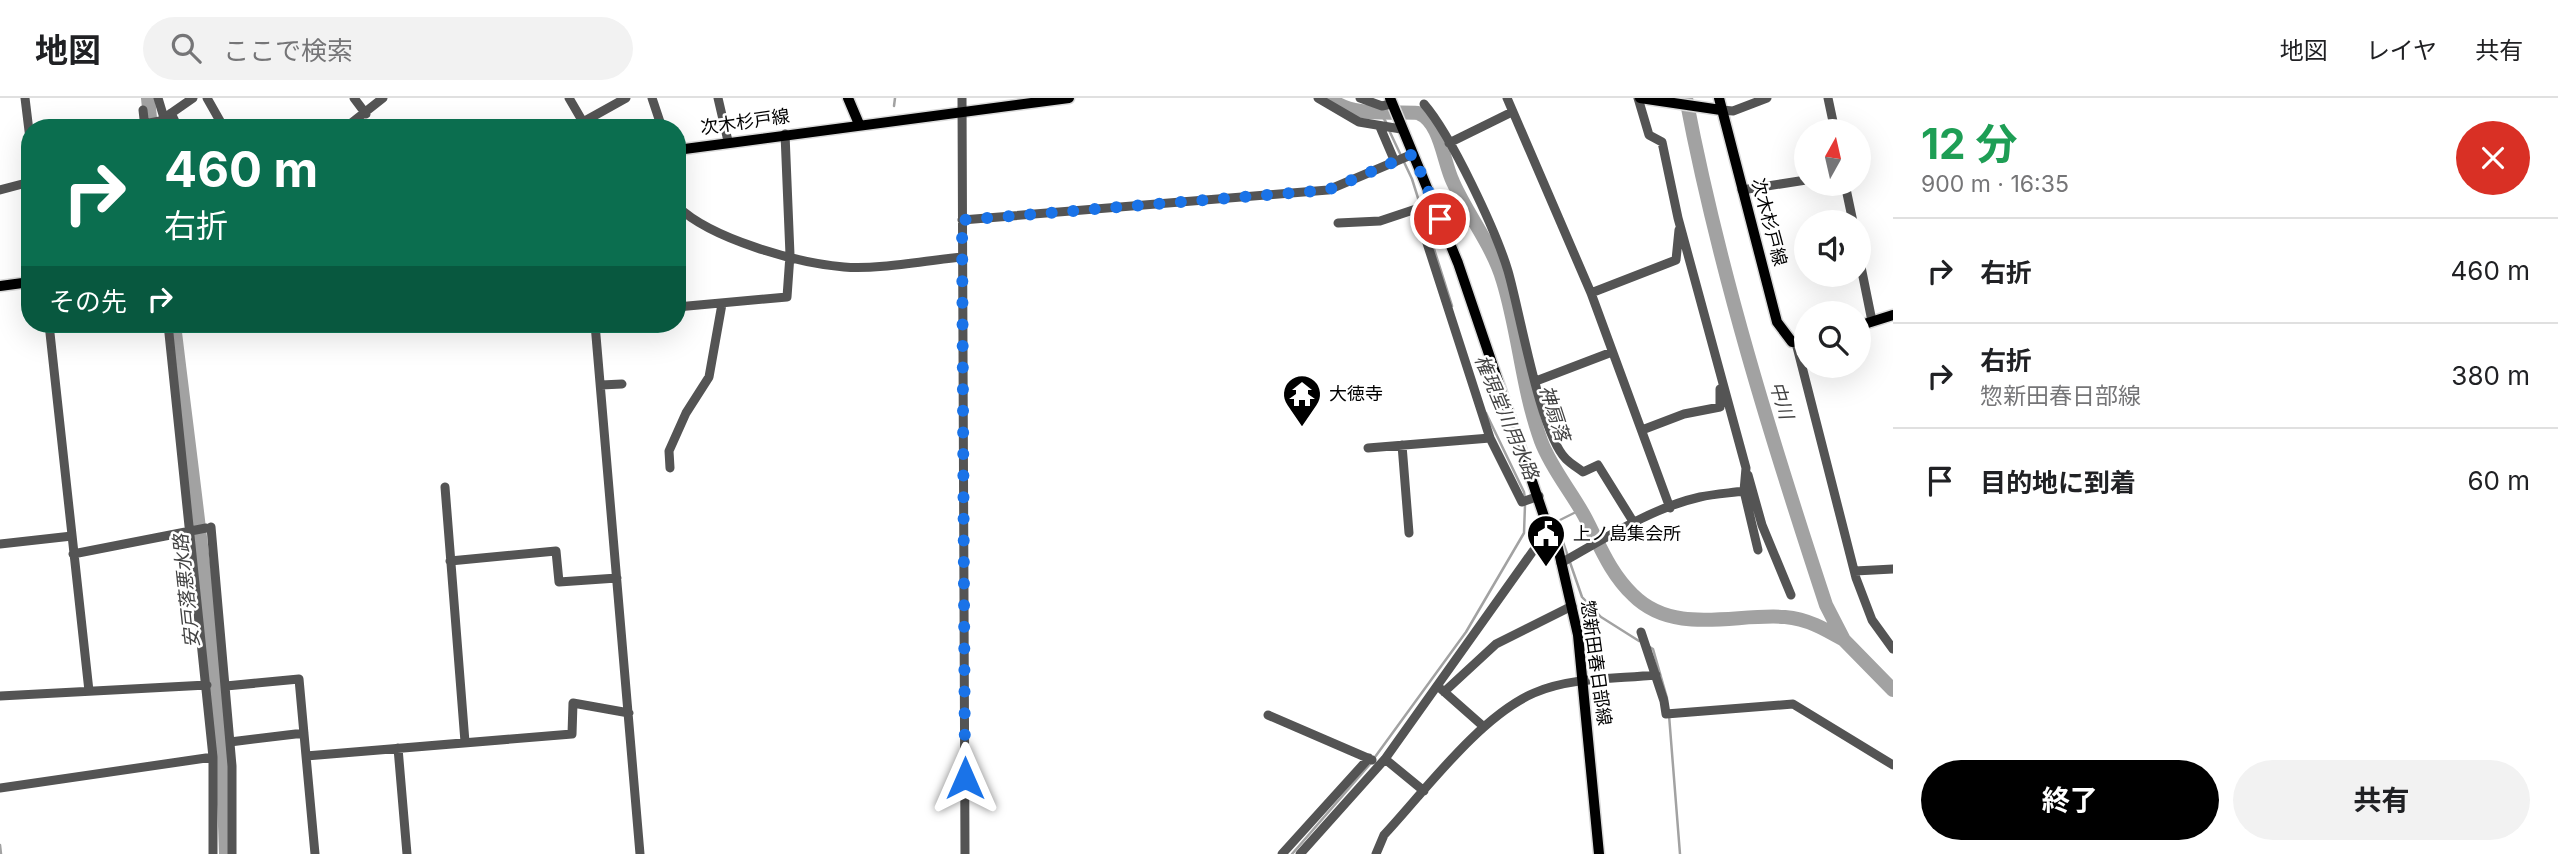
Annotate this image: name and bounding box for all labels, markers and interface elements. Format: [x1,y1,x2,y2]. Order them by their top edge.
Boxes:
search box [143,17,633,80]
icon: search [167,29,205,67]
text: 地図 [35,30,101,70]
text: ここで検索 [223,35,353,66]
text: 地図 [2280,36,2328,65]
text: レイヤ [2366,36,2437,65]
text: 共有 [2475,36,2523,65]
street label: 次木杉戸線 [699,105,791,138]
text: 12 分 [1921,118,2018,169]
north arrow [1794,119,1871,196]
map controls [1794,119,1871,378]
button: close [2456,121,2530,195]
text: 460 m [164,140,318,199]
icon: right [49,147,140,238]
text: 900 m · 16:35 [1921,170,2069,198]
street label: 次木杉戸線 [1748,176,1791,268]
pin [1410,189,1470,249]
icon: arrive [1421,200,1459,238]
text: 右折 [164,206,228,245]
button: sound [1794,210,1871,287]
icon: right [1921,252,1959,290]
text: 460 m [2451,255,2530,286]
text: 右折 [1980,257,2032,288]
icon: right [141,280,179,318]
text: その先 [49,286,127,317]
button: search [1794,301,1871,378]
text: 右折 [1980,345,2032,376]
water label: 権現堂川用水路 [1470,351,1544,485]
icon: right [1921,357,1959,395]
text: 380 m [2451,360,2530,391]
temple icon: 大徳寺 [1281,373,1323,428]
water label: 中川 [1765,379,1799,424]
water label: 神扇落 [1535,382,1575,447]
text: 惣新田春日部線 [1980,382,2141,410]
place label: 大徳寺 [1329,383,1383,404]
icon: arrive [1921,462,1959,500]
text: 60 m [2467,465,2530,496]
text: 目的地に到着 [1980,467,2136,498]
public building icon: 上ノ島集会所 [1525,513,1567,568]
place label: 上ノ島集会所 [1573,523,1681,544]
water label: 安戸落悪水路 [169,531,204,649]
street label: 惣新田春日部線 [1577,599,1616,727]
position arrow [928,741,1002,815]
button: 終了 [1921,760,2219,840]
button: 共有 [2233,760,2530,840]

